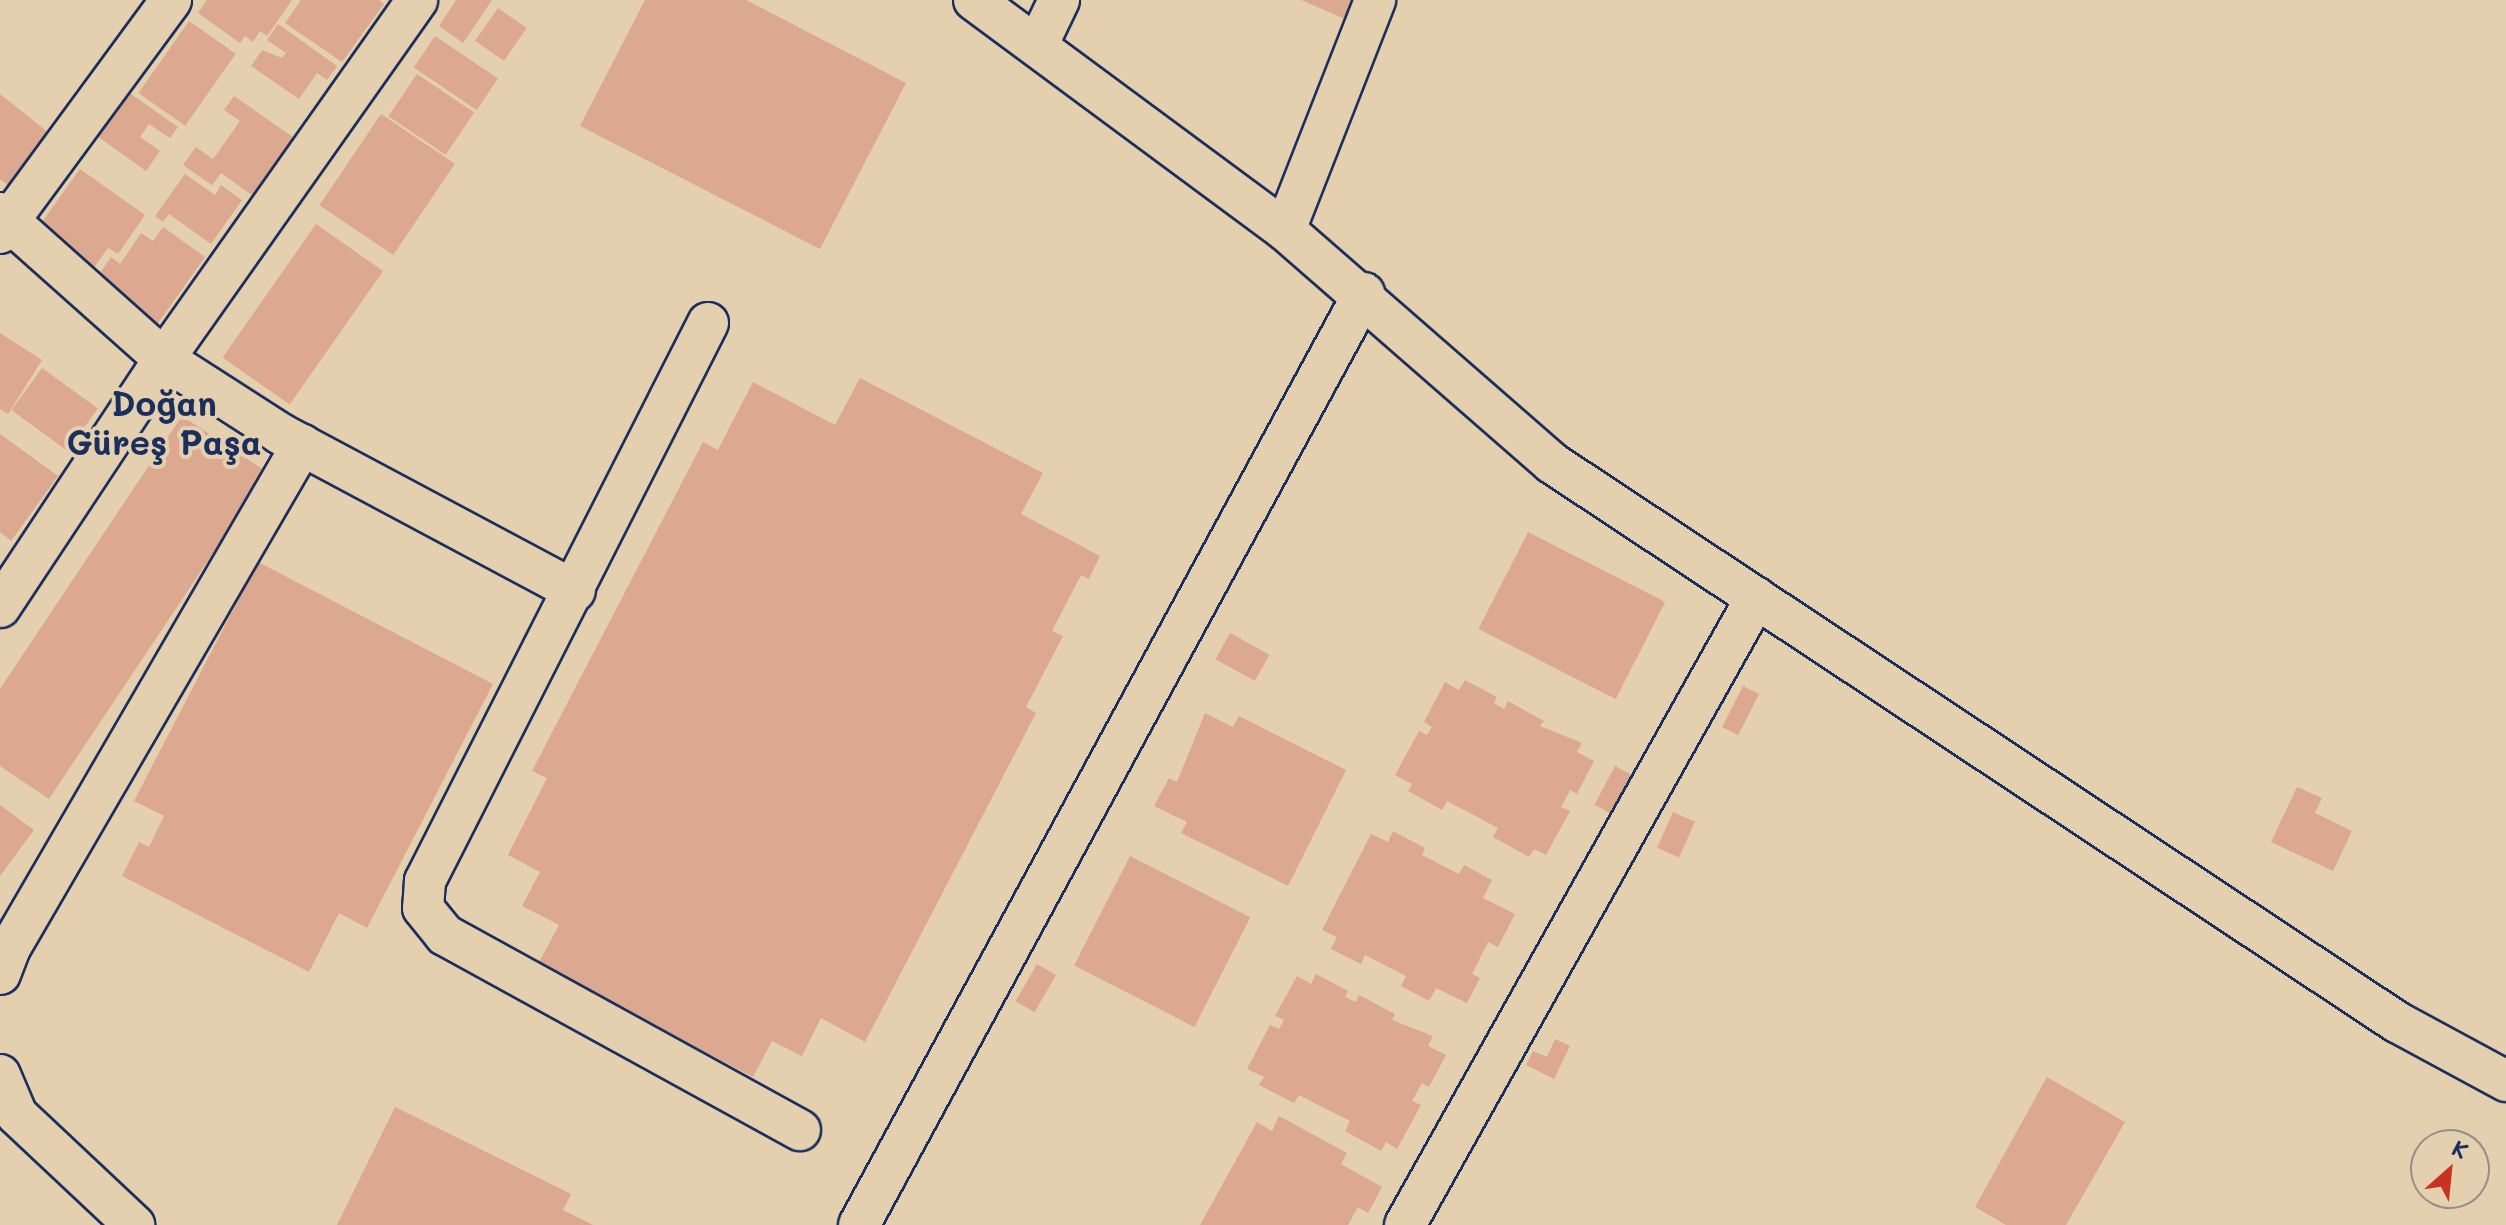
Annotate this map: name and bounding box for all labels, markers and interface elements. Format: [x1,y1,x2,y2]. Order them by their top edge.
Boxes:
district label: Doğan Güreş Paşa [66,382,262,462]
north arrow [2410,1129,2490,1209]
text: K [2447,1133,2473,1165]

